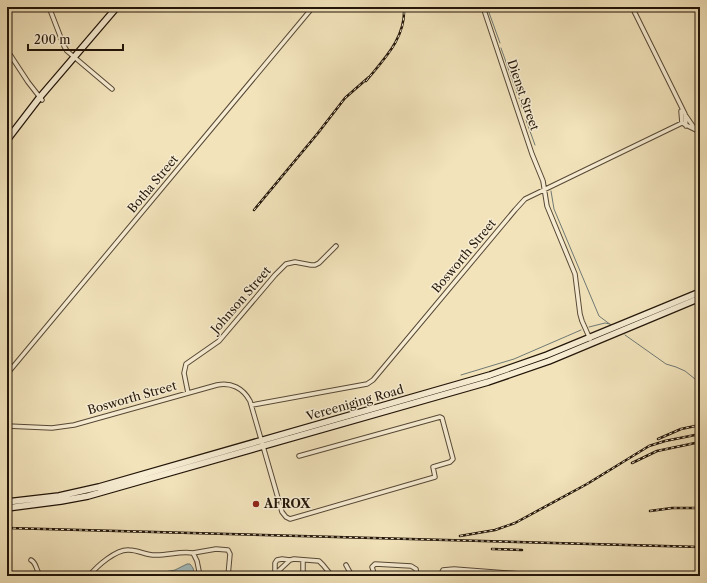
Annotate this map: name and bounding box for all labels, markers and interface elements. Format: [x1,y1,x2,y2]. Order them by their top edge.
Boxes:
scale bar [28,26,123,52]
text: 200 m [34,32,71,47]
street label: Dienst Street [504,57,543,133]
street label: Botha Street [124,151,182,216]
street label: Bosworth Street [428,215,499,296]
street label: Johnson Street [206,263,274,338]
street label: Bosworth Street [86,377,179,417]
street label: Vereeniging Road [304,381,406,424]
place label: AFROX [263,496,311,511]
marker: AFROX [251,499,261,509]

